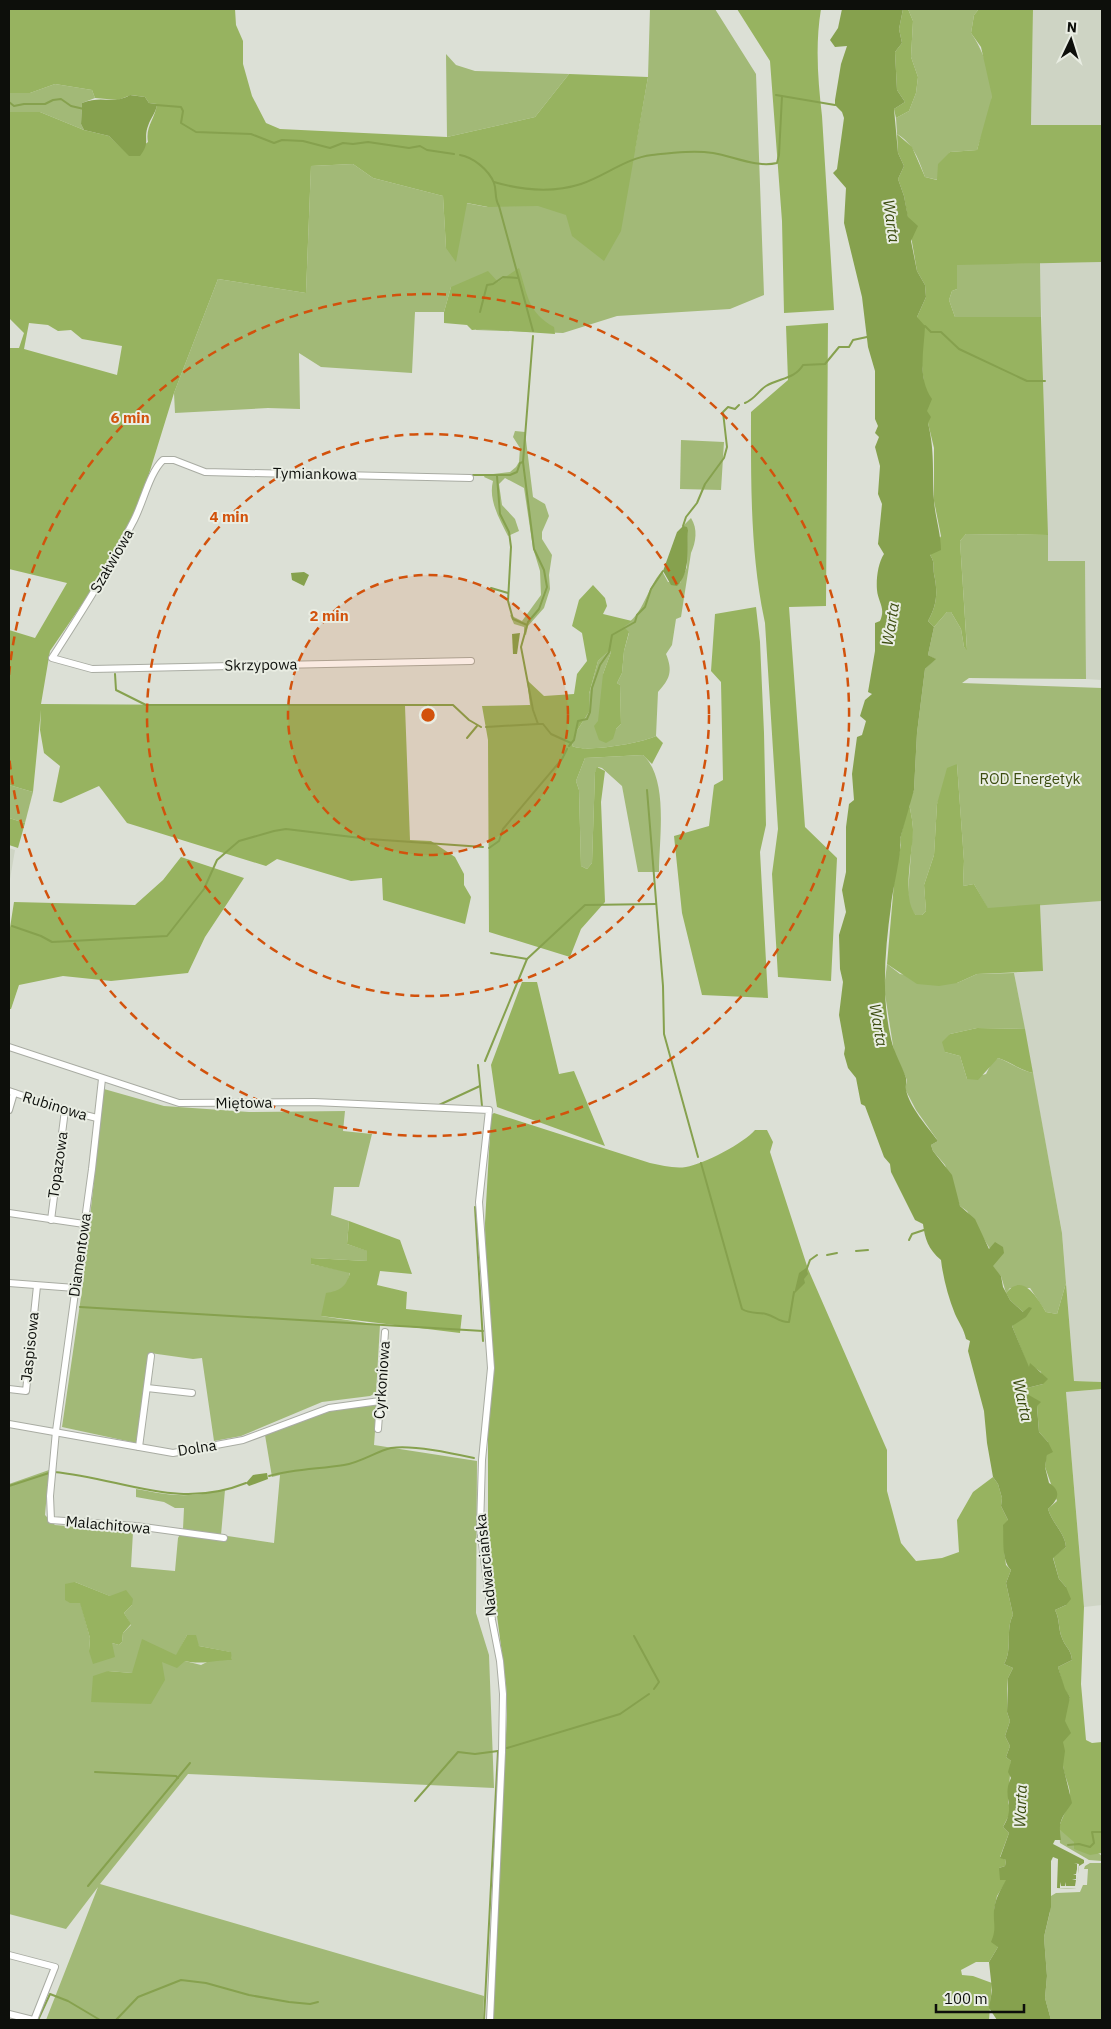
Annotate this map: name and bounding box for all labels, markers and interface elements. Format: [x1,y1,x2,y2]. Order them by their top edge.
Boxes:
north arrow [1046,15,1096,65]
text: N [1066,18,1078,36]
water label: Warta [879,198,905,244]
text: 6 min [110,408,150,427]
street label: Tymiankowa [273,463,357,484]
text: 4 min [209,507,249,526]
street label: Szałwiowa [86,525,137,596]
water label: Warta [877,601,903,647]
text: 2 min [309,606,349,625]
street label: Skrzypowa [224,654,298,675]
centre of rings [419,706,437,724]
park label: ROD Energetyk [979,769,1081,788]
water label: Warta [865,1002,893,1048]
street label: Rubinowa [20,1087,90,1124]
street label: Miętowa [215,1093,273,1112]
street label: Topazowa [43,1130,72,1200]
street label: Diamentowa [64,1212,95,1298]
street label: Jaspisowa [16,1311,43,1383]
street label: Cyrkoniowa [369,1340,394,1420]
water label: Warta [1009,1377,1037,1423]
street label: Dolna [176,1435,218,1460]
street label: Malachitowa [65,1511,151,1538]
street label: Nadwarciańska [471,1513,500,1617]
water label: Warta [1009,1784,1031,1828]
scale bar [936,1982,1024,2014]
text: 100 m [944,1989,988,2008]

